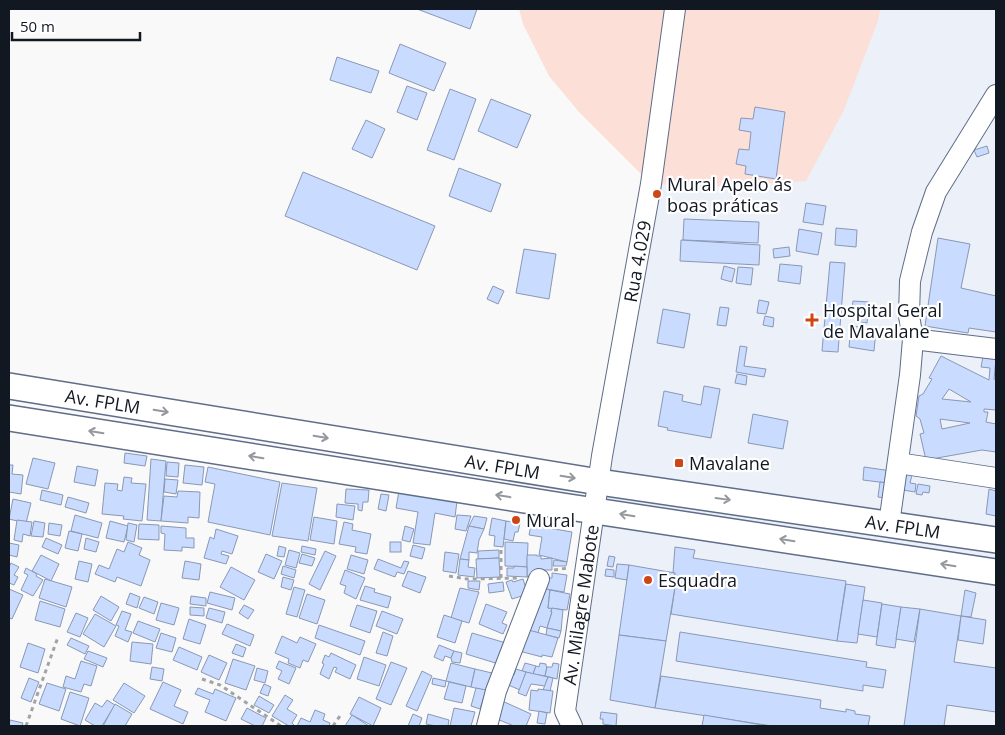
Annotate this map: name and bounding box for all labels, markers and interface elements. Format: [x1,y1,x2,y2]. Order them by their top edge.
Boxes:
scale bar [12,10,140,42]
text: 50 m [20,16,55,36]
place label: Mural Apelo ás boas práticas [667,172,792,217]
marker: Mural Apelo ás boas práticas [651,188,663,200]
street label: Rua 4.029 [618,218,656,304]
place label: Hospital Geral de Mavalane [823,298,942,343]
marker: Hospital Geral de Mavalane [805,313,819,327]
street label: Av. FPLM [64,383,142,419]
one-way arrow [152,406,168,416]
one-way arrow [88,426,104,436]
one-way arrow [313,432,329,442]
street label: Av. FPLM [463,448,542,484]
place label: Mavalane [689,451,770,475]
one-way arrow [249,452,265,462]
marker: Mavalane [673,457,685,469]
one-way arrow [559,472,575,482]
one-way arrow [496,491,512,501]
one-way arrow [715,494,731,504]
place label: Mural [526,508,575,532]
street label: Av. FPLM [864,509,942,544]
one-way arrow [619,510,635,520]
marker: Mural [510,514,522,526]
street label: Av. Milagre Mabote [557,523,604,686]
one-way arrow [780,535,796,545]
one-way arrow [940,559,956,569]
place label: Esquadra [658,568,737,592]
marker: Esquadra [642,574,654,586]

